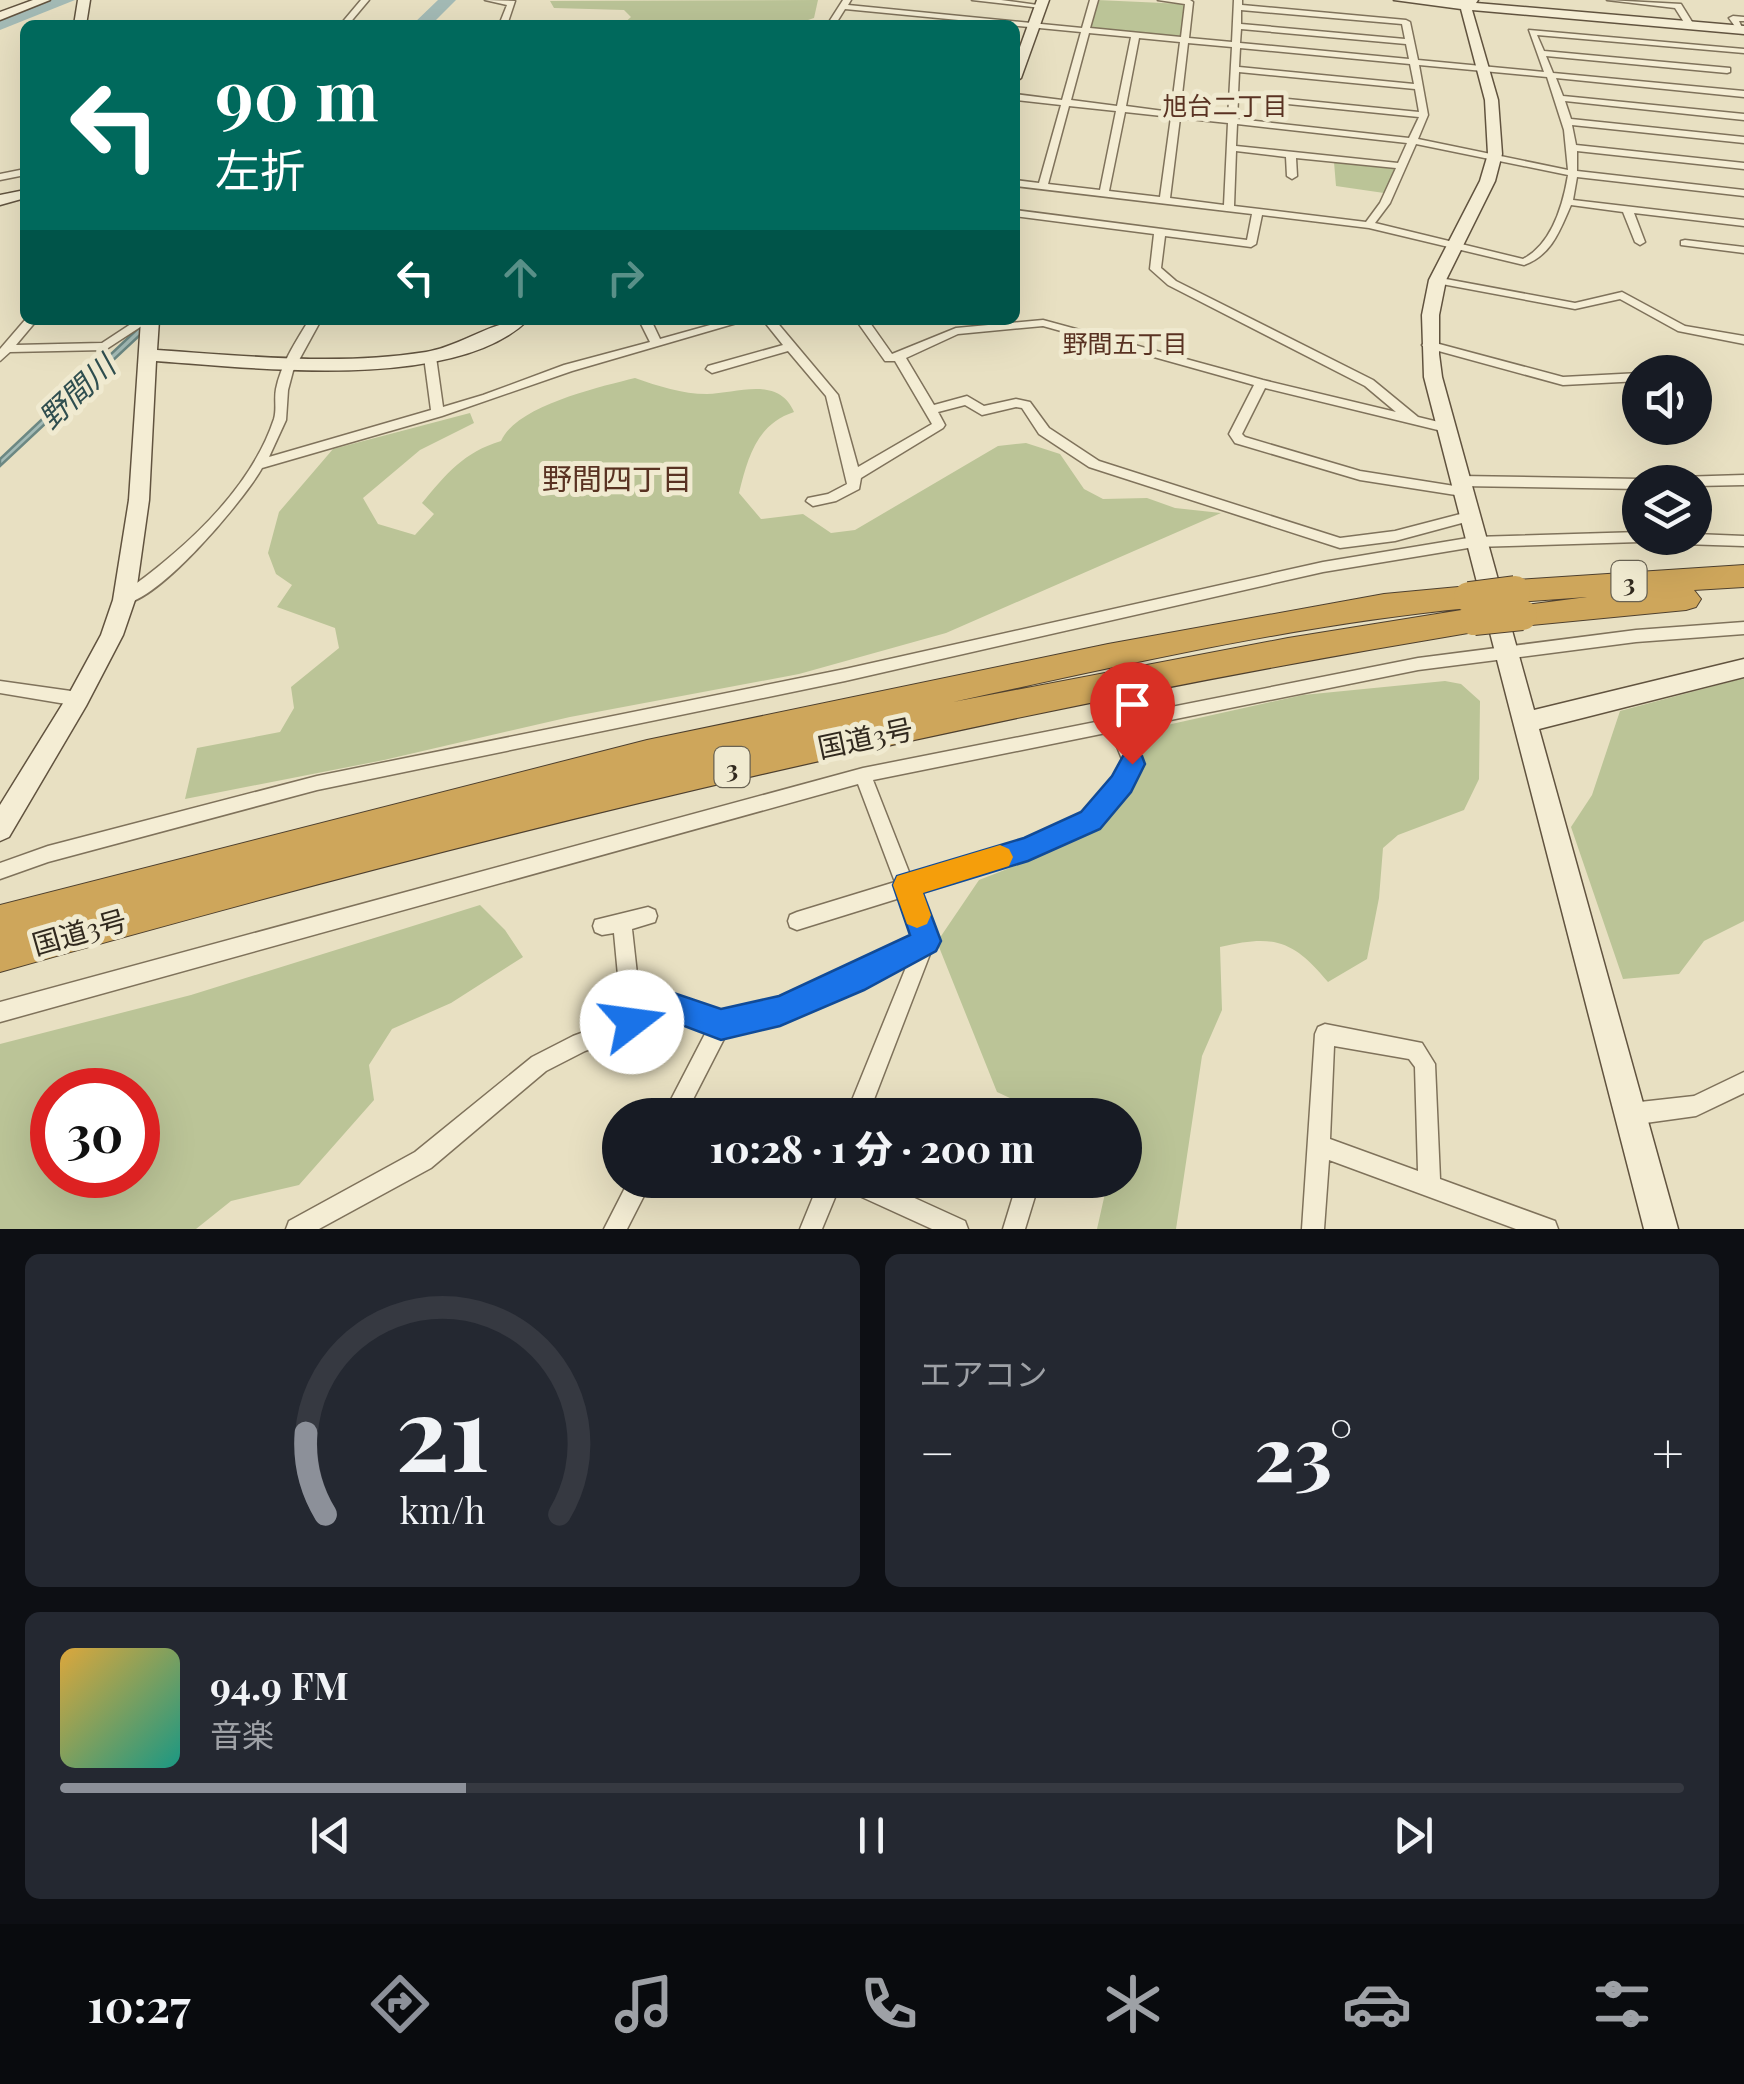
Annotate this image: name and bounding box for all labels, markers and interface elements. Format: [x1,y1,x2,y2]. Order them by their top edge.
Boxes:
text: 90 m [215,45,379,139]
icon: left [50,60,180,190]
district label: 旭台二丁目 [1162,88,1288,121]
text: 左折 [215,138,305,198]
icon: left [388,250,443,305]
icon: ahead [493,250,548,305]
icon: right [598,250,653,305]
district label: 野間五丁目 [1062,326,1188,359]
water label: 野間川 [29,344,125,436]
map controls [1622,355,1712,555]
button: sound [1622,355,1712,445]
district label: 野間四丁目 [542,458,692,498]
button: layers [1622,465,1712,555]
road number: 3 [1612,561,1646,601]
pin [1090,662,1175,765]
icon: arrive [1105,677,1160,732]
street label: 国道3号 [814,709,916,765]
road number: 3 [714,747,750,787]
street label: 国道3号 [27,900,131,962]
position arrow [580,970,684,1074]
speed limit sign: 30 [30,1068,160,1198]
text: 10:28 · 1 分 · 200 m [710,1122,1034,1173]
text: エアコン [920,1351,1048,1394]
text: 21 [395,1359,489,1498]
text: 23° [1254,1401,1353,1501]
text: − [920,1414,955,1488]
text: + [1652,1414,1684,1488]
text: km/h [399,1485,485,1533]
text: 94.9 FM [210,1659,349,1710]
text: 音楽 [210,1712,274,1755]
icon: previous [303,1808,358,1863]
icon: pause [844,1808,899,1863]
icon: next [1386,1808,1441,1863]
icon: directions [365,1969,435,2039]
icon: music [609,1969,679,2039]
icon: phone [854,1969,924,2039]
icon: climate [1098,1969,1168,2039]
icon: car [1342,1969,1412,2039]
icon: filters [1587,1969,1657,2039]
text: 10:27 [87,1974,191,2034]

